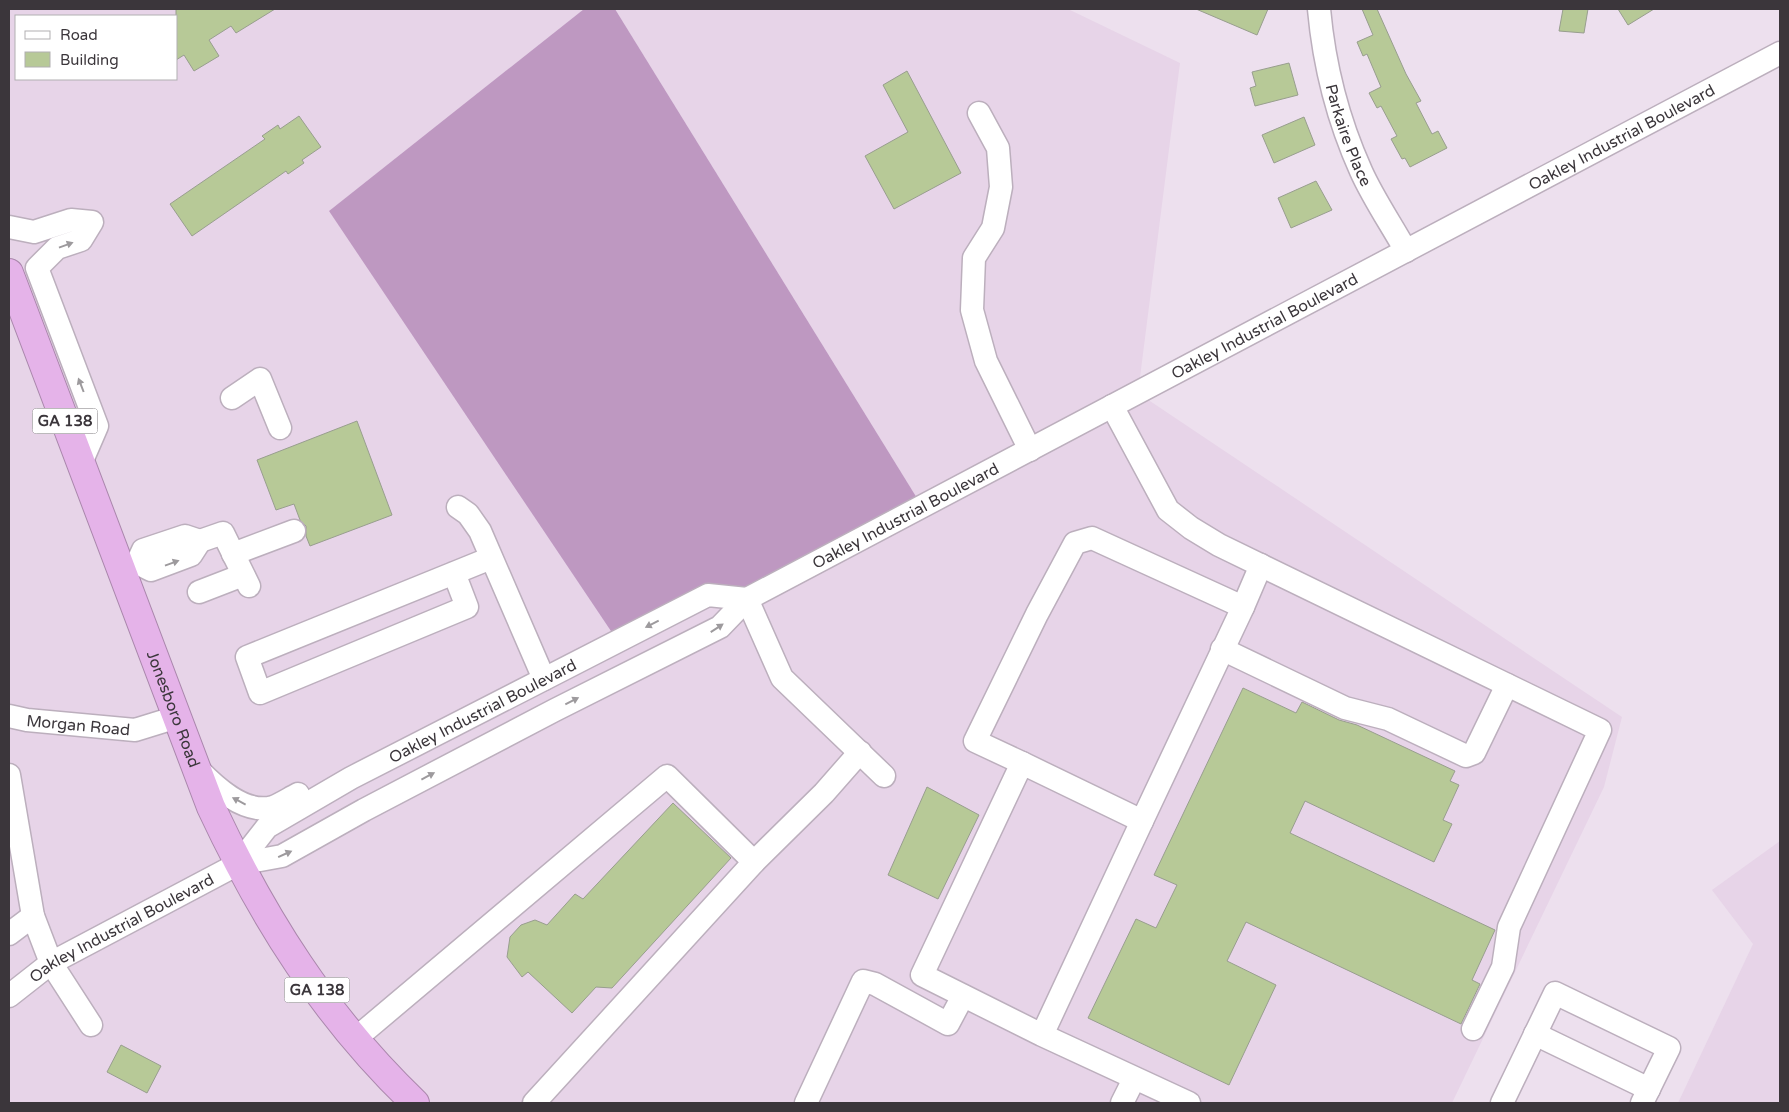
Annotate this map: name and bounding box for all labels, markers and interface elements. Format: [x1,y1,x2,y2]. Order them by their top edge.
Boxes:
legend [15,15,178,80]
text: Road [60,26,98,44]
text: Building [60,51,119,69]
street label: Oakley Industrial Boulevard [1525,80,1719,195]
street label: Parkaire Place [1321,82,1376,190]
one-way arrow [59,241,74,249]
street label: Oakley Industrial Boulevard [1168,269,1361,384]
one-way arrow [77,378,85,393]
road number: GA 138 [32,408,98,434]
street label: Oakley Industrial Boulevard [809,459,1002,574]
one-way arrow [165,559,180,567]
one-way arrow [645,620,660,628]
one-way arrow [710,623,724,633]
street label: Jonesboro Road [142,648,204,771]
street label: Oakley Industrial Boulevard [386,655,580,768]
one-way arrow [565,697,579,705]
street label: Morgan Road [25,711,131,741]
one-way arrow [421,772,435,780]
one-way arrow [232,797,247,805]
one-way arrow [278,849,292,857]
street label: Oakley Industrial Boulevard [25,870,218,987]
road number: GA 138 [284,978,350,1002]

